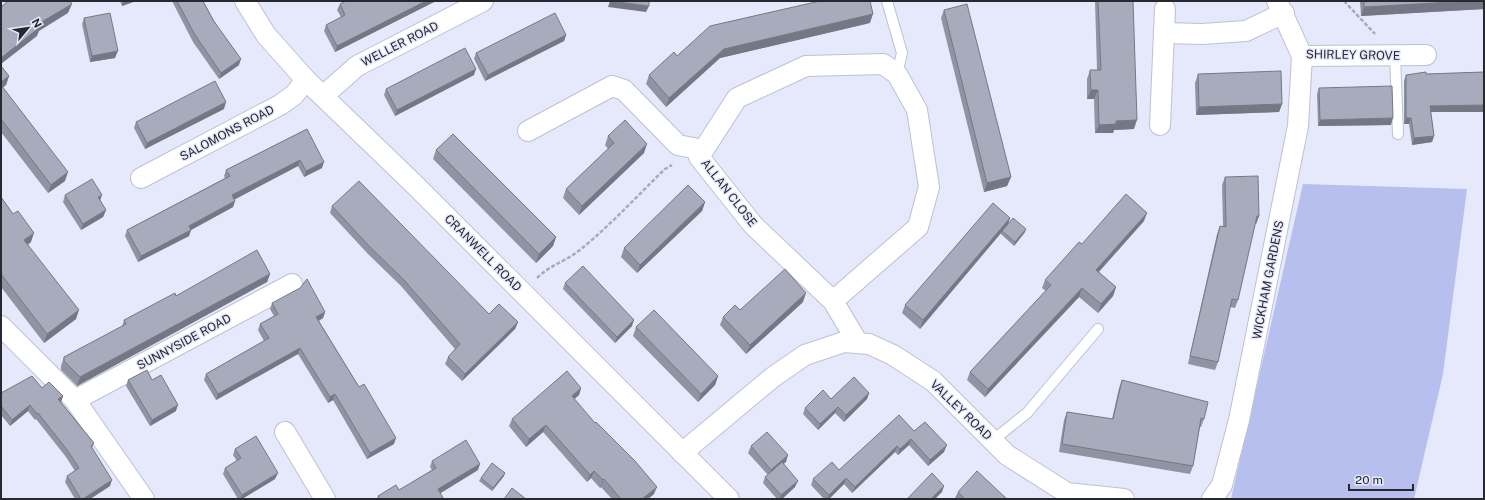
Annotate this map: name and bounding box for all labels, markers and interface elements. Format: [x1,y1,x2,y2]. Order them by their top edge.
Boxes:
north arrow [8,8,48,48]
text: N [29,16,44,30]
street label: WELLER ROAD [359,19,441,69]
street label: SHIRLEY GROVE [1306,47,1400,63]
street label: SALOMONS ROAD [178,102,276,164]
street label: ALLAN CLOSE [698,156,760,230]
street label: CRANWELL ROAD [442,212,524,294]
street label: WICKHAM GARDENS [1250,219,1286,341]
street label: SUNNYSIDE ROAD [135,311,233,373]
street label: VALLEY ROAD [927,377,995,443]
scale bar [1349,466,1413,492]
text: 20 m [1355,473,1383,487]

